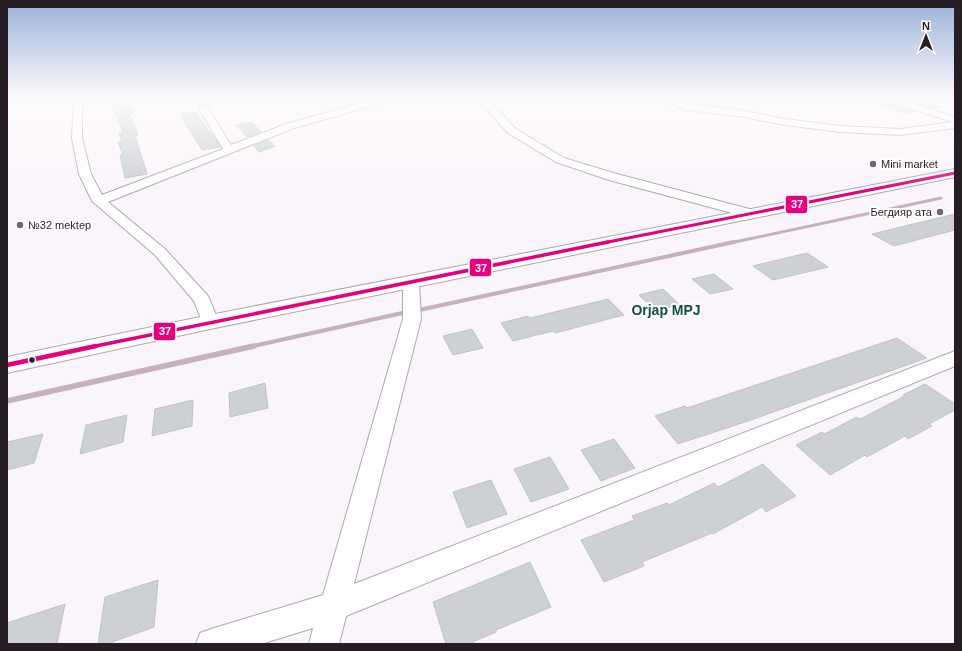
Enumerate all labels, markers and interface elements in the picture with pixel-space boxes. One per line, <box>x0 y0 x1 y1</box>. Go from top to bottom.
north arrow <box>906 16 946 56</box>
text: N <box>922 20 930 32</box>
place label: Mini market <box>881 158 938 170</box>
marker: Mini market <box>868 159 878 169</box>
line badge: 37 <box>785 195 808 214</box>
text: 37 <box>791 198 803 210</box>
place label: Бегдияр ата <box>871 206 933 218</box>
marker: Бегдияр ата <box>935 207 945 217</box>
place label: №32 mektep <box>28 219 91 231</box>
marker: №32 mektep <box>15 220 25 230</box>
line badge: 37 <box>469 258 492 277</box>
text: 37 <box>475 262 487 274</box>
district label: Orjap MPJ <box>631 302 701 318</box>
line badge: 37 <box>153 322 176 341</box>
text: 37 <box>159 325 171 337</box>
unlabelled marker <box>27 355 37 365</box>

